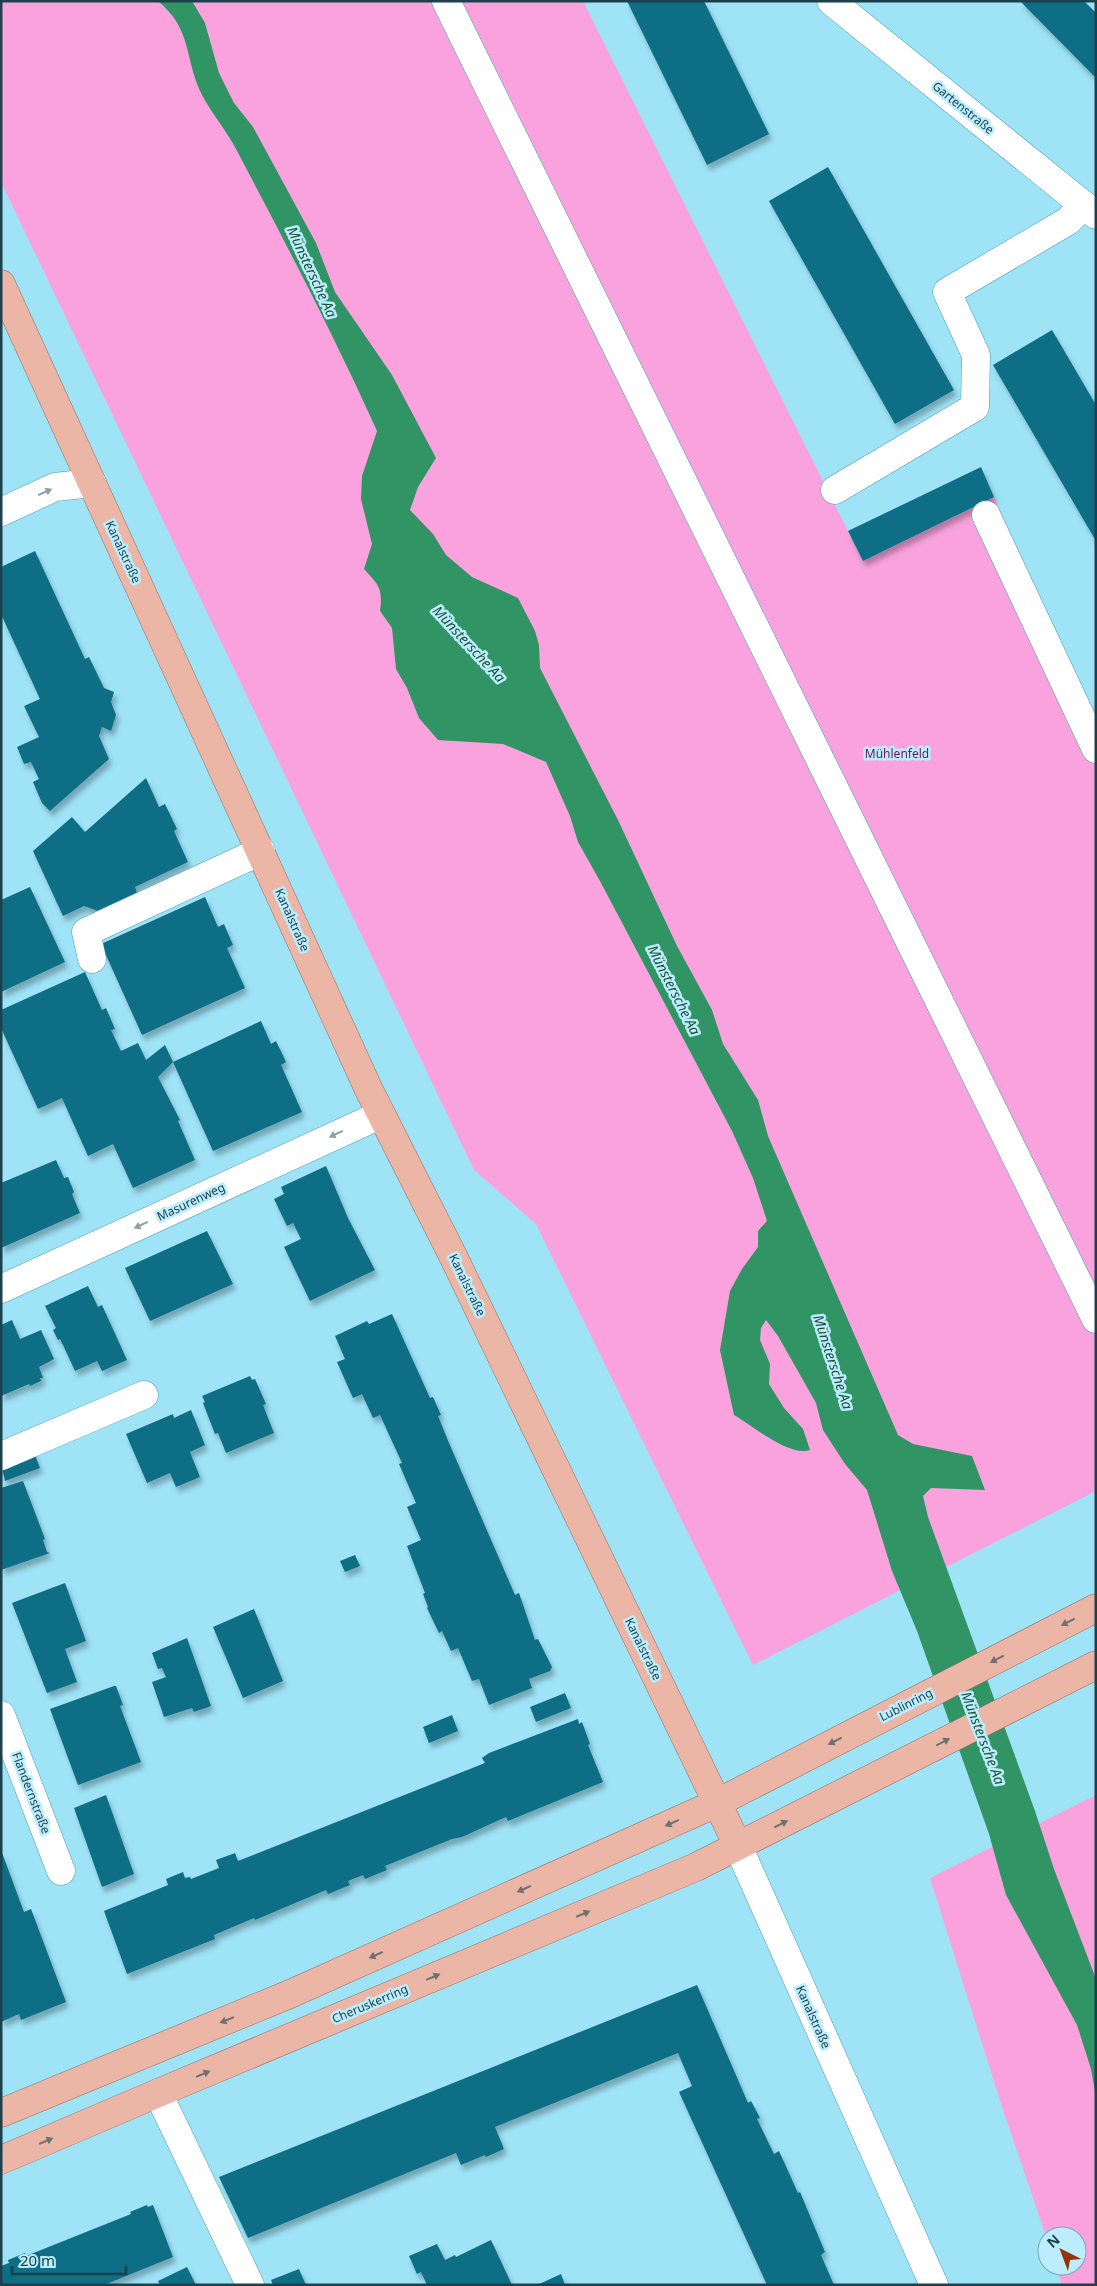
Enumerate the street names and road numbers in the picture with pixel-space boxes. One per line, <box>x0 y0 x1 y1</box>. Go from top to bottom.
street label: Gartenstraße <box>929 77 998 138</box>
street label: Kanalstraße <box>102 518 145 586</box>
street label: Kanalstraße <box>271 886 314 954</box>
street label: Masurenweg <box>154 1178 228 1225</box>
street label: Kanalstraße <box>445 1251 490 1319</box>
street label: Kanalstraße <box>621 1615 666 1683</box>
street label: Lublinring <box>876 1684 935 1725</box>
street label: Flandernstraße <box>8 1750 55 1836</box>
street label: Cheruskerring <box>329 1980 410 2027</box>
street label: Kanalstraße <box>792 1983 835 2051</box>

